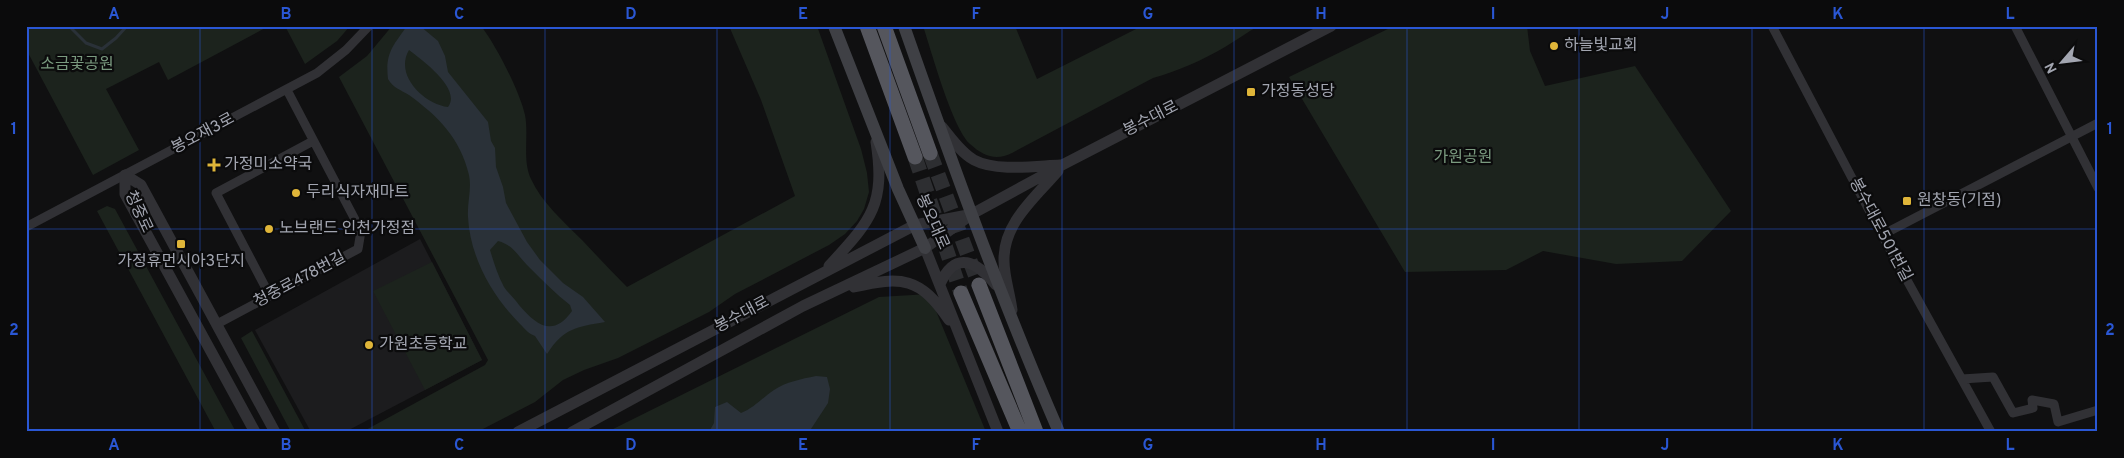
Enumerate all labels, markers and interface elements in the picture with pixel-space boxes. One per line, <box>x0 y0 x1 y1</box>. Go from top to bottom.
text: A <box>108 5 120 25</box>
text: B <box>280 5 292 25</box>
text: C <box>454 5 464 25</box>
text: D <box>625 5 637 25</box>
text: E <box>798 5 808 25</box>
text: F <box>971 5 981 25</box>
text: G <box>1143 5 1153 25</box>
text: H <box>1315 5 1327 25</box>
text: I <box>1491 5 1495 25</box>
text: J <box>1661 5 1669 25</box>
text: K <box>1832 5 1844 25</box>
text: L <box>2005 5 2015 25</box>
place label: 하늘빛교회 <box>1564 36 1638 56</box>
north arrow <box>2036 38 2086 88</box>
marker: 하늘빛교회 <box>1548 40 1560 52</box>
park label: 소금꽃공원 <box>40 55 114 75</box>
text: N <box>2042 59 2062 76</box>
place label: 가정동성당 <box>1261 82 1335 102</box>
marker: 가정동성당 <box>1245 86 1257 98</box>
street label: 봉수대로 <box>1120 97 1182 141</box>
street label: 봉오재3로 <box>168 109 238 159</box>
text: 1 <box>11 120 17 140</box>
text: 1 <box>2107 120 2113 140</box>
park label: 가원공원 <box>1434 148 1492 168</box>
place label: 가정미소약국 <box>224 155 312 175</box>
marker: 가정미소약국 <box>208 159 220 171</box>
street label: 봉수대로501번길 <box>1844 175 1916 285</box>
place label: 두리식자재마트 <box>306 183 409 203</box>
marker: 두리식자재마트 <box>290 187 302 199</box>
street label: 청중로 <box>120 188 157 236</box>
street label: 봉오대로 <box>911 191 953 253</box>
place label: 원창동(기점) <box>1917 191 2002 211</box>
marker: 원창동(기점) <box>1901 195 1913 207</box>
place label: 노브랜드 인천가정점 <box>279 219 415 239</box>
marker: 노브랜드 인천가정점 <box>263 223 275 235</box>
marker: 가정휴먼시아3단지 <box>175 238 187 250</box>
street label: 청중로478번길 <box>251 247 349 313</box>
place label: 가정휴먼시아3단지 <box>117 252 245 272</box>
street label: 봉수대로 <box>711 292 773 338</box>
text: 2 <box>9 321 19 341</box>
text: 2 <box>2105 321 2115 341</box>
place label: 가원초등학교 <box>379 335 467 355</box>
marker: 가원초등학교 <box>363 339 375 351</box>
text: A <box>108 436 120 456</box>
text: B <box>280 436 292 456</box>
text: C <box>454 436 464 456</box>
text: D <box>625 436 637 456</box>
text: E <box>798 436 808 456</box>
text: F <box>971 436 981 456</box>
text: G <box>1143 436 1153 456</box>
text: H <box>1315 436 1327 456</box>
text: I <box>1491 436 1495 456</box>
text: J <box>1661 436 1669 456</box>
text: K <box>1832 436 1844 456</box>
text: L <box>2005 436 2015 456</box>

